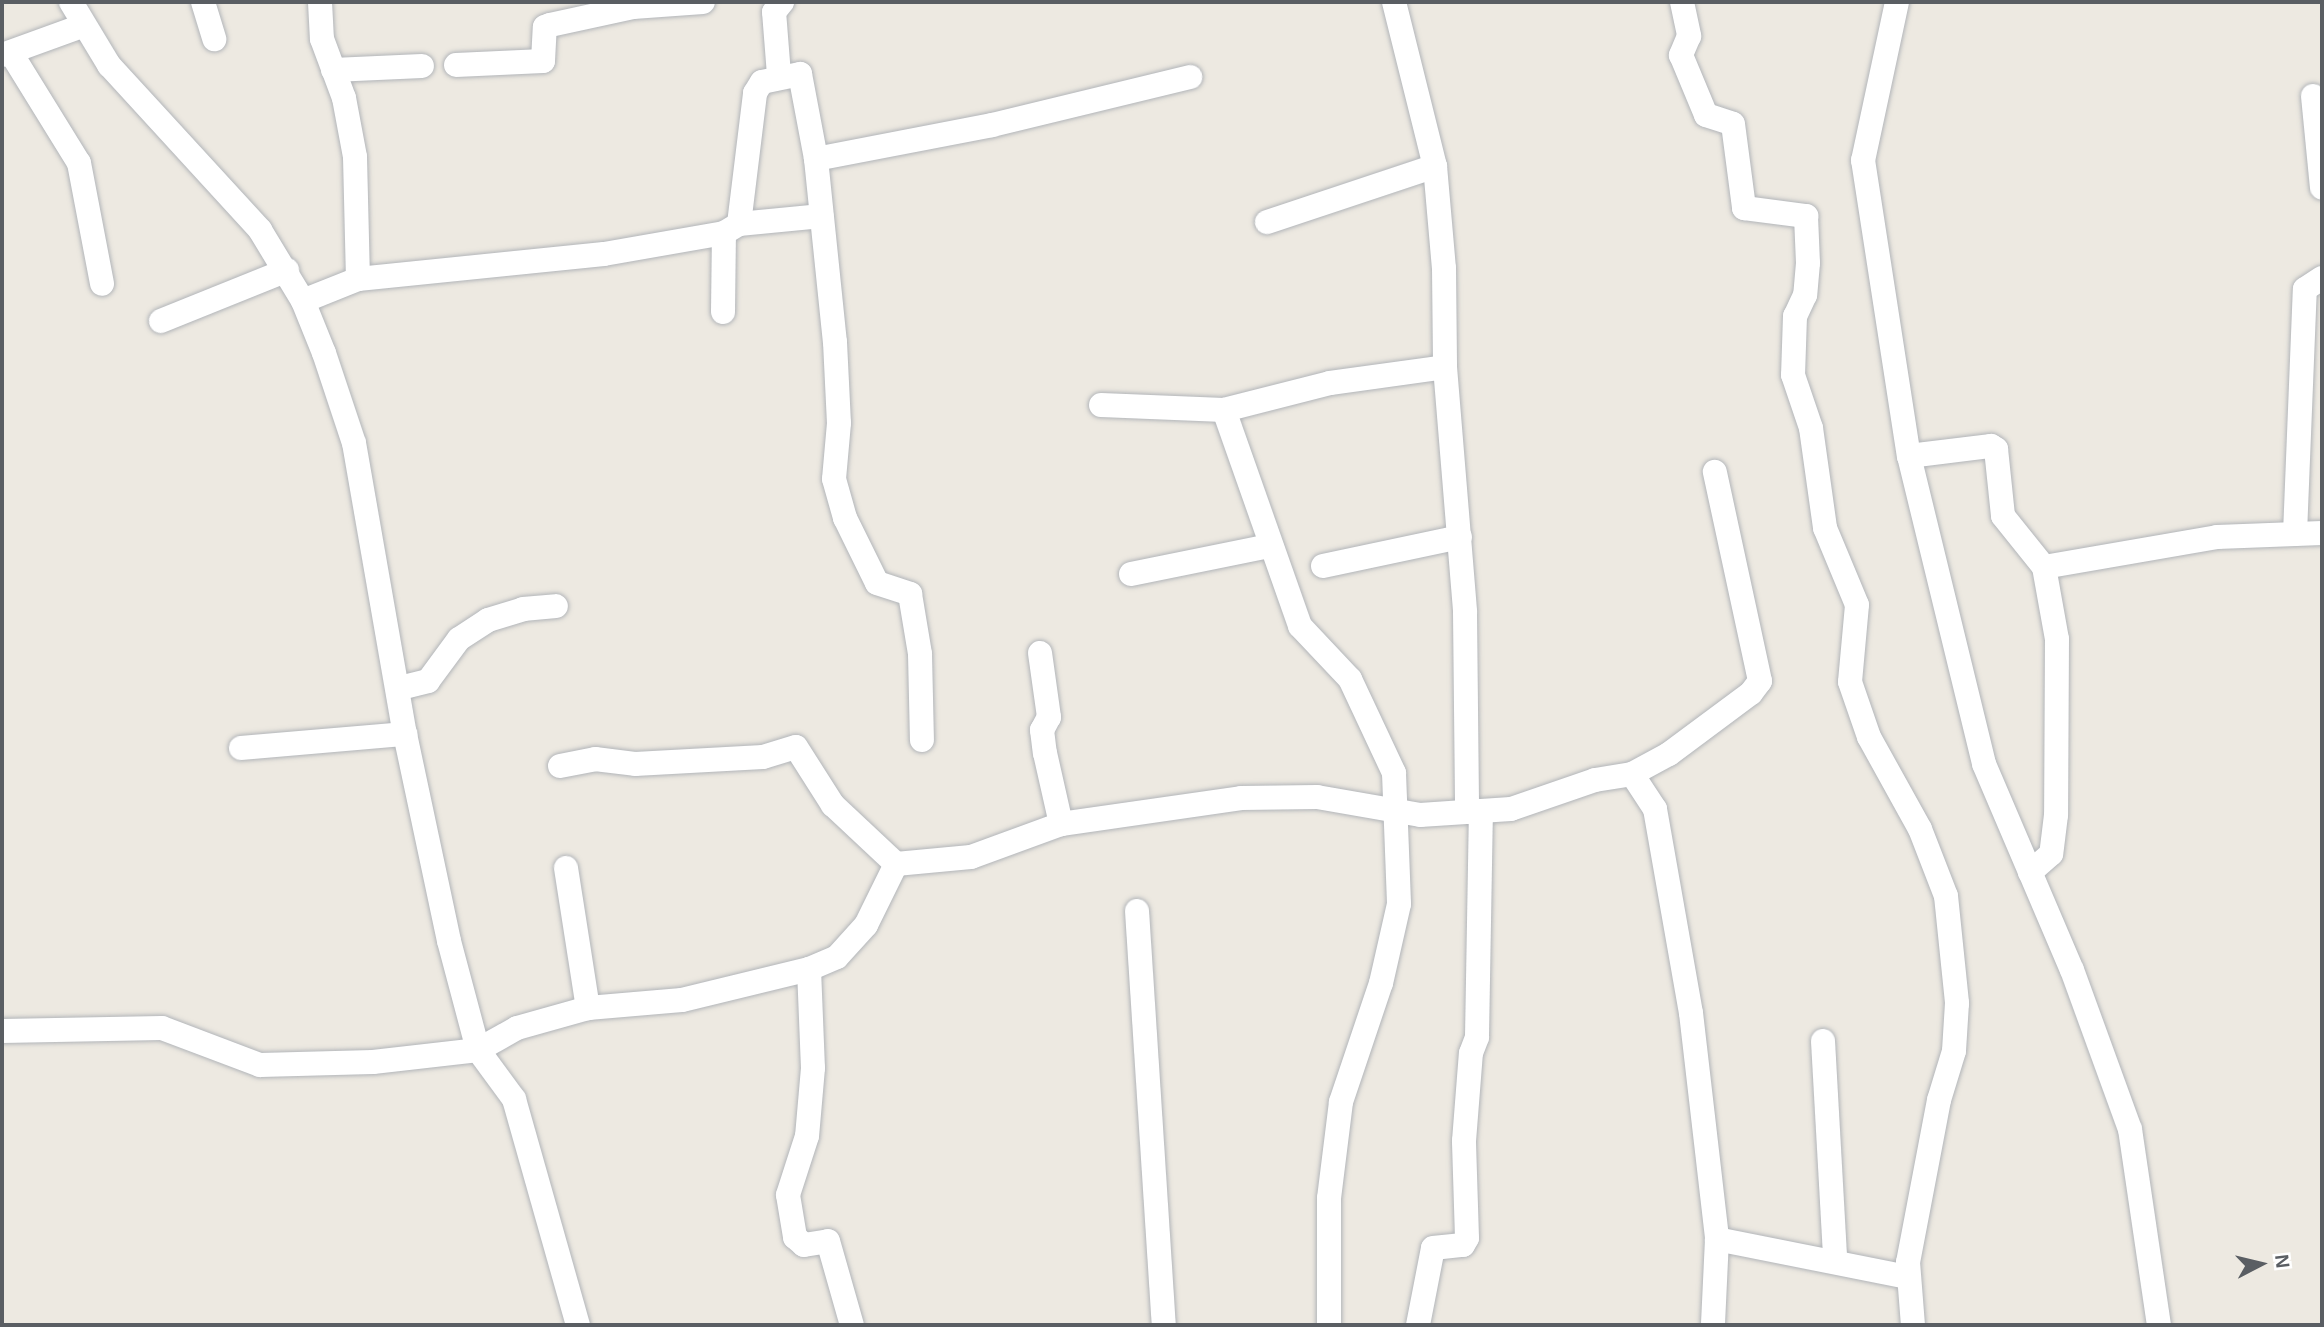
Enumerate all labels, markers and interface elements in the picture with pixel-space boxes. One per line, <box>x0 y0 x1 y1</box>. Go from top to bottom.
north arrow <box>2226 1229 2296 1299</box>
text: N <box>2271 1253 2294 1269</box>

